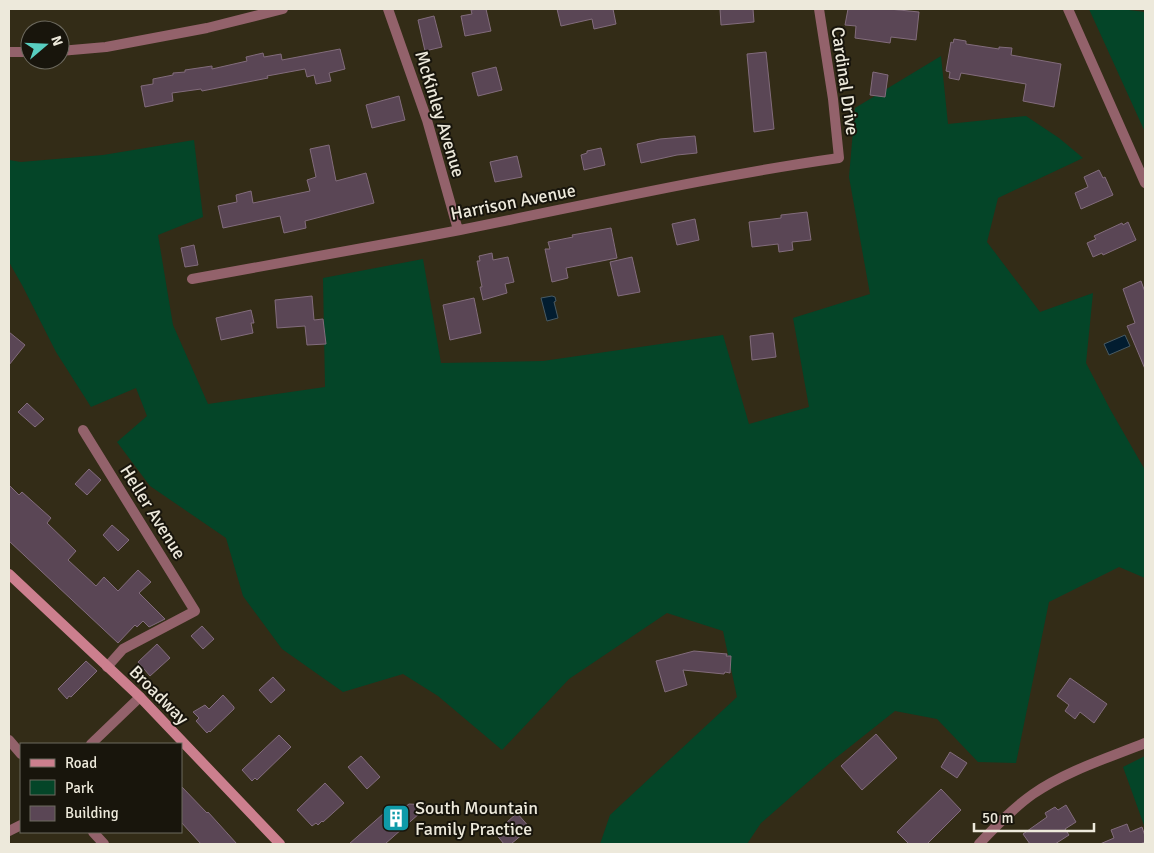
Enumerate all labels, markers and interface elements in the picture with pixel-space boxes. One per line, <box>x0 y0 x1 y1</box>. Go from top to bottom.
north arrow <box>20 20 70 70</box>
street label: Cardinal Drive <box>827 25 863 137</box>
text: N <box>47 34 66 48</box>
street label: McKinley Avenue <box>410 48 470 180</box>
street label: Harrison Avenue <box>449 179 577 225</box>
street label: Heller Avenue <box>115 461 191 563</box>
street label: Broadway <box>125 661 194 730</box>
legend <box>20 743 182 833</box>
text: Road <box>65 754 97 772</box>
text: Park <box>65 779 94 797</box>
place label: South Mountain Family Practice <box>415 797 538 840</box>
scale bar <box>974 800 1094 832</box>
building icon: South Mountain Family Practice <box>381 803 411 833</box>
text: Building <box>65 804 119 822</box>
text: 50 m <box>982 809 1013 827</box>

